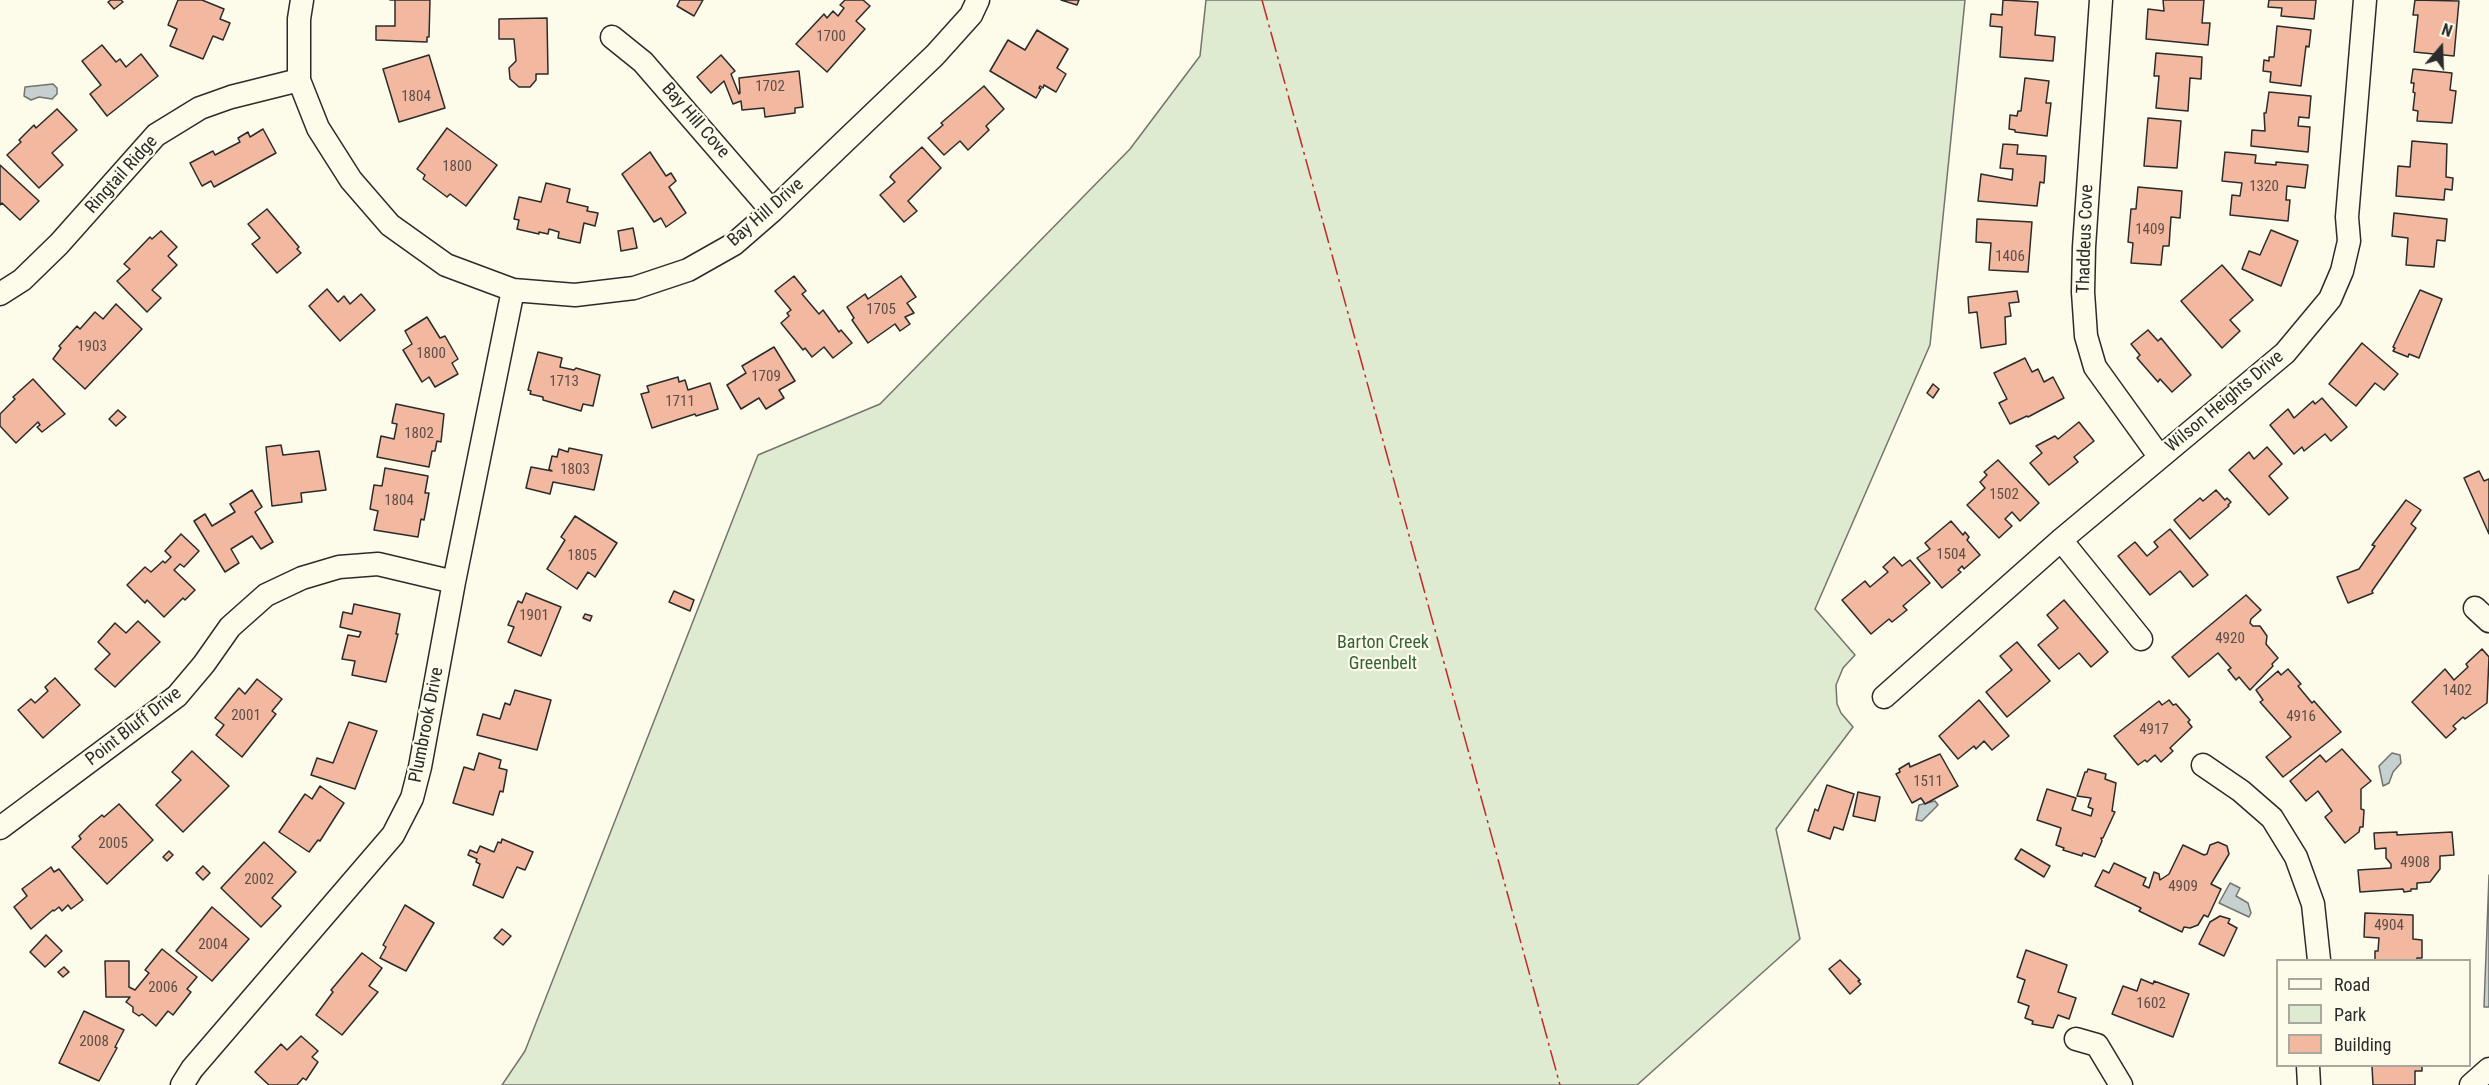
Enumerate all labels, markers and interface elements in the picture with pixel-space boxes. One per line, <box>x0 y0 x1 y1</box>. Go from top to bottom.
north arrow <box>2411 18 2471 78</box>
text: N <box>2439 20 2455 41</box>
house number: 1700 <box>816 28 846 46</box>
house number: 1702 <box>755 78 785 96</box>
street label: Bay Hill Cove <box>656 79 734 163</box>
house number: 1804 <box>401 88 431 106</box>
street label: Ringtail Ridge <box>81 132 163 218</box>
house number: 1800 <box>442 158 472 176</box>
street label: Bay Hill Drive <box>724 174 808 252</box>
house number: 1320 <box>2249 178 2279 196</box>
street label: Thaddeus Cove <box>2073 184 2099 294</box>
house number: 1409 <box>2135 221 2165 239</box>
house number: 1406 <box>1995 248 2025 266</box>
house number: 1705 <box>866 301 896 319</box>
house number: 1903 <box>77 338 107 356</box>
house number: 1800 <box>416 345 446 363</box>
street label: Wilson Heights Drive <box>2162 346 2288 458</box>
house number: 1709 <box>751 368 781 386</box>
house number: 1713 <box>549 373 579 391</box>
house number: 1711 <box>665 393 695 411</box>
house number: 1802 <box>404 425 434 443</box>
house number: 1803 <box>560 461 590 479</box>
house number: 1502 <box>1989 486 2019 504</box>
house number: 1804 <box>384 492 414 510</box>
house number: 1504 <box>1936 546 1966 564</box>
house number: 1805 <box>567 547 597 565</box>
house number: 1901 <box>519 607 549 625</box>
house number: 4920 <box>2215 630 2245 648</box>
park label: Barton Creek Greenbelt <box>1337 632 1429 674</box>
street label: Plumbrook Drive <box>405 666 449 784</box>
house number: 1402 <box>2442 682 2472 700</box>
street label: Point Bluff Drive <box>82 683 186 771</box>
house number: 2001 <box>231 707 261 725</box>
house number: 4916 <box>2286 708 2316 726</box>
house number: 4917 <box>2139 721 2169 739</box>
house number: 1511 <box>1913 773 1943 791</box>
house number: 2005 <box>98 835 128 853</box>
house number: 4908 <box>2400 854 2430 872</box>
house number: 2002 <box>244 871 274 889</box>
house number: 4909 <box>2168 878 2198 896</box>
house number: 4904 <box>2374 917 2404 935</box>
house number: 2004 <box>198 936 228 954</box>
legend <box>2276 959 2471 1067</box>
text: Road <box>2334 974 2370 995</box>
house number: 2006 <box>148 979 178 997</box>
house number: 1602 <box>2136 995 2166 1013</box>
text: Park <box>2334 1004 2366 1025</box>
house number: 2008 <box>79 1033 109 1051</box>
text: Building <box>2334 1034 2391 1055</box>

